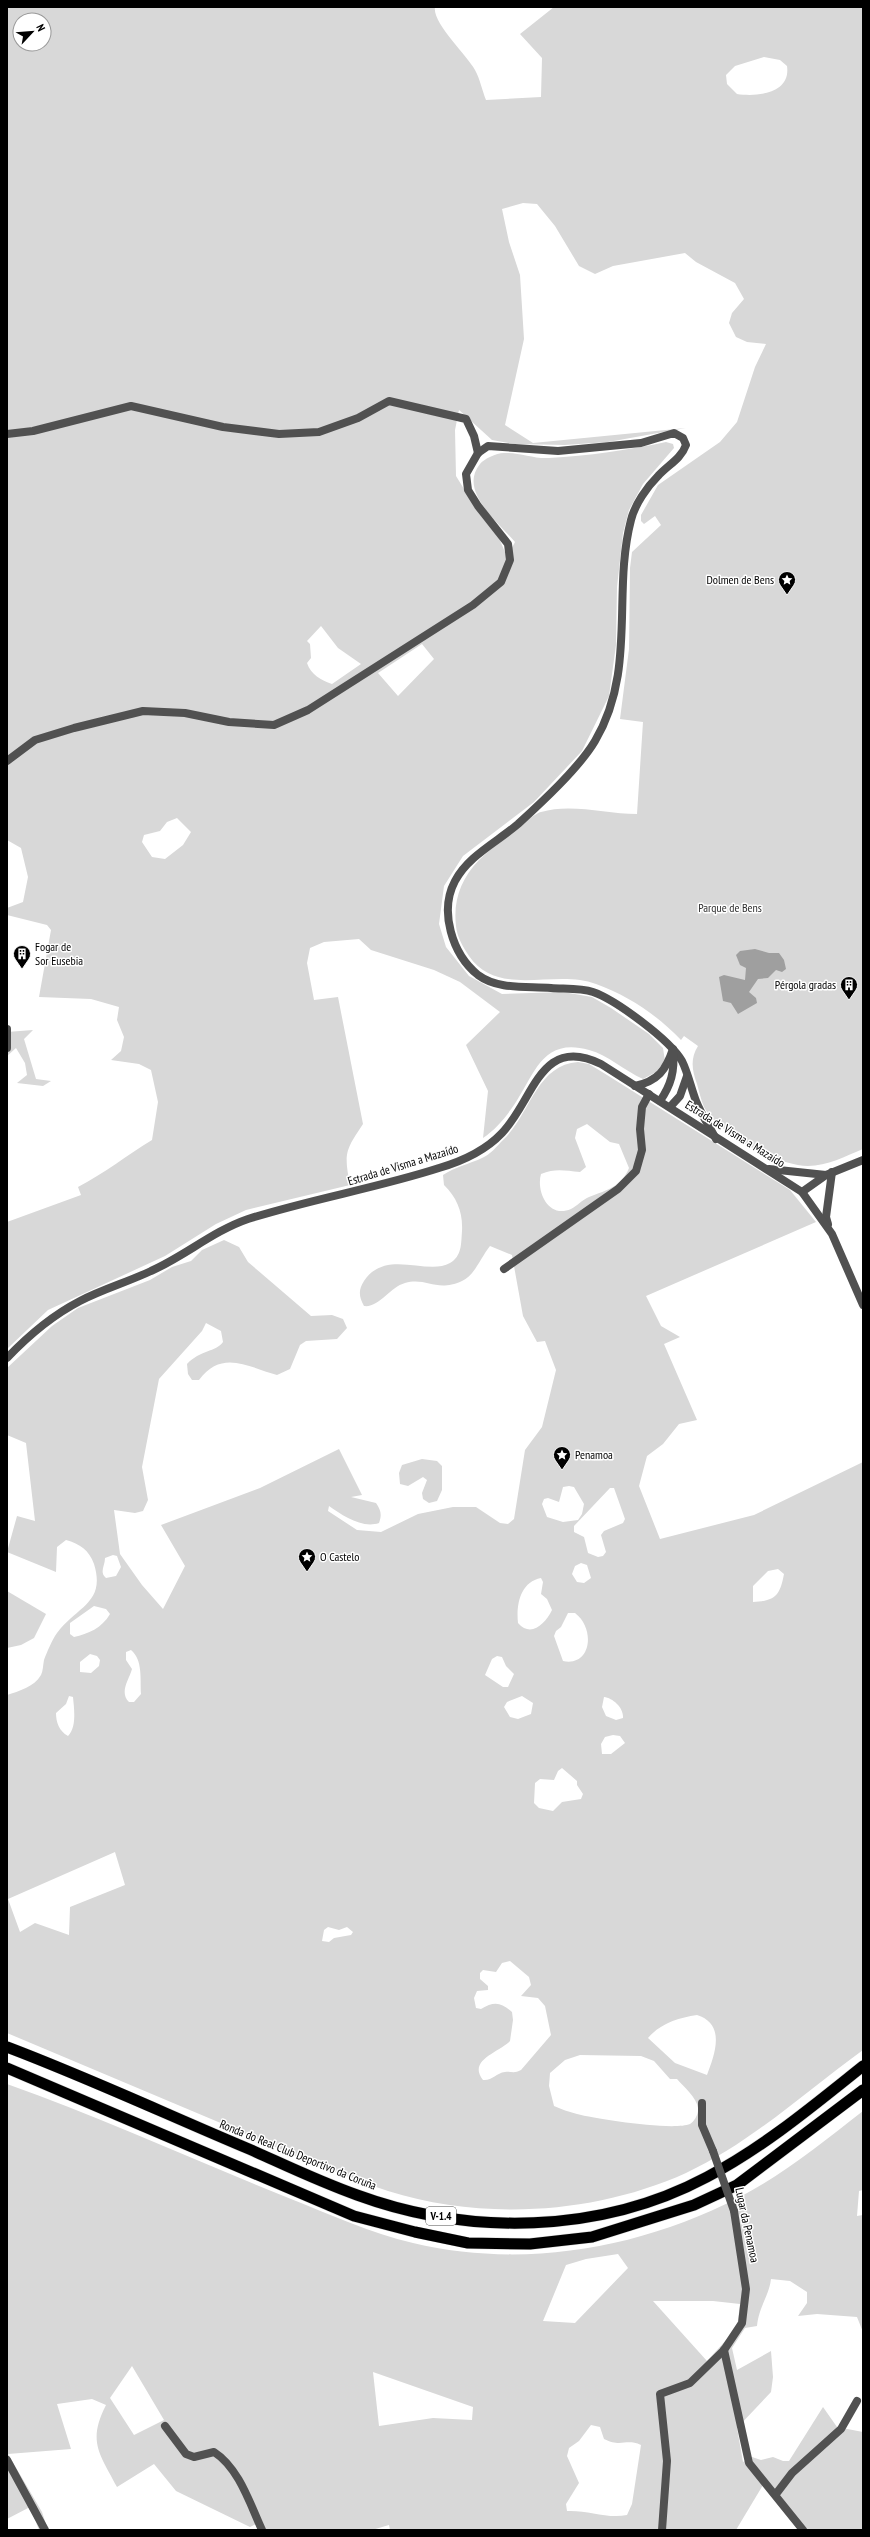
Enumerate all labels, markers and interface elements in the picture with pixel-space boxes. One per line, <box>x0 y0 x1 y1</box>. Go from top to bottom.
north arrow <box>12 12 52 52</box>
text: N <box>33 22 49 33</box>
place icon: Dolmen de Bens <box>777 570 797 595</box>
place label: Dolmen de Bens <box>707 572 774 587</box>
park label: Parque de Bens <box>698 900 762 915</box>
place label: Fogar de Sor Eusebia <box>35 939 83 968</box>
building icon: Fogar de Sor Eusebia <box>12 944 32 969</box>
building icon: Pérgola gradas <box>839 975 859 1000</box>
place label: Pérgola gradas <box>775 977 836 992</box>
street label: Estrada de Visma a Mazaído <box>683 1097 788 1170</box>
street label: Estrada de Visma a Mazaído <box>346 1141 460 1188</box>
place icon: Penamoa <box>552 1445 572 1470</box>
place label: Penamoa <box>575 1447 613 1462</box>
place icon: O Castelo <box>297 1547 317 1572</box>
place label: O Castelo <box>320 1549 359 1564</box>
street label: Ronda do Real Club Deportivo da Coruña <box>218 2116 379 2193</box>
street label: Lugar da Penamoa <box>732 2186 763 2264</box>
road number: V-1.4 <box>426 2207 456 2225</box>

